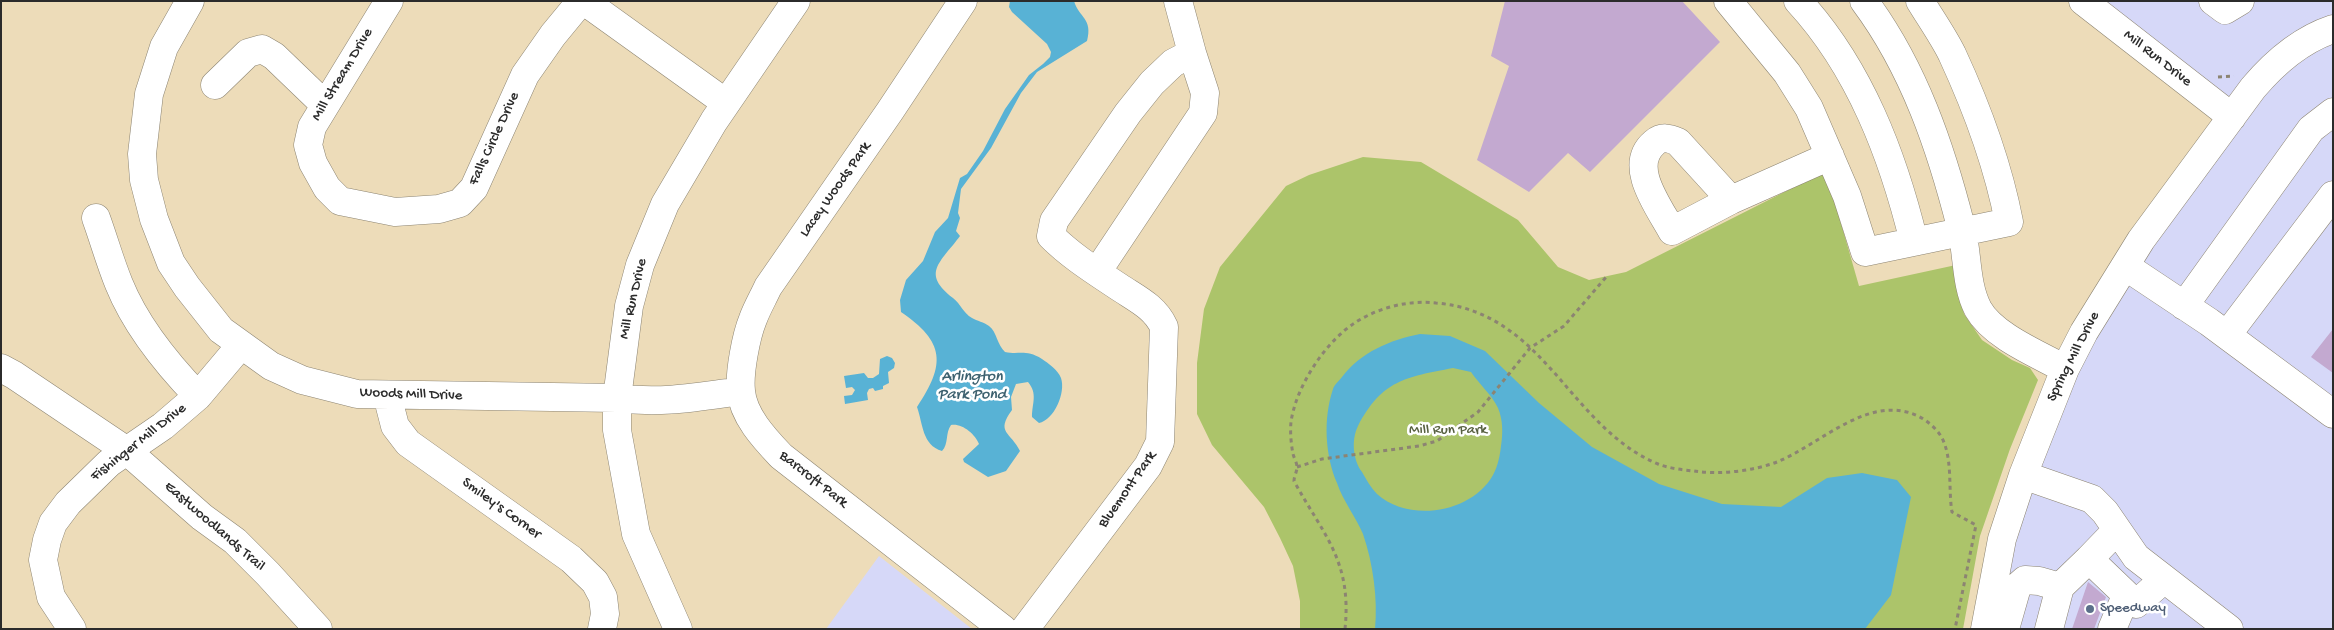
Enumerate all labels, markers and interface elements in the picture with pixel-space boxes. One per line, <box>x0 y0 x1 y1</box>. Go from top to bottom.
street label: Mill Stream Drive <box>308 25 378 125</box>
street label: Mill Run Drive <box>2119 27 2195 91</box>
street label: Falls Circle Drive <box>466 90 524 188</box>
street label: Lacey Woods Park <box>796 139 876 241</box>
street label: Mill Run Drive <box>616 257 652 341</box>
street label: Spring Mill Drive <box>2044 309 2104 405</box>
water label: Arlington Park Pond <box>938 368 1006 406</box>
street label: Woods Mill Drive <box>359 384 463 406</box>
street label: Fishinger Mill Drive <box>88 400 190 486</box>
park label: Mill Run Park <box>1409 422 1487 440</box>
street label: Barcroft Park <box>775 448 851 512</box>
street label: Bluemont Park <box>1095 448 1161 532</box>
street label: Smiley's Corner <box>458 474 544 544</box>
street label: Eastwoodlands Trail <box>160 478 268 576</box>
place label: Speedway <box>2100 600 2166 618</box>
marker: Speedway <box>2084 603 2096 615</box>

